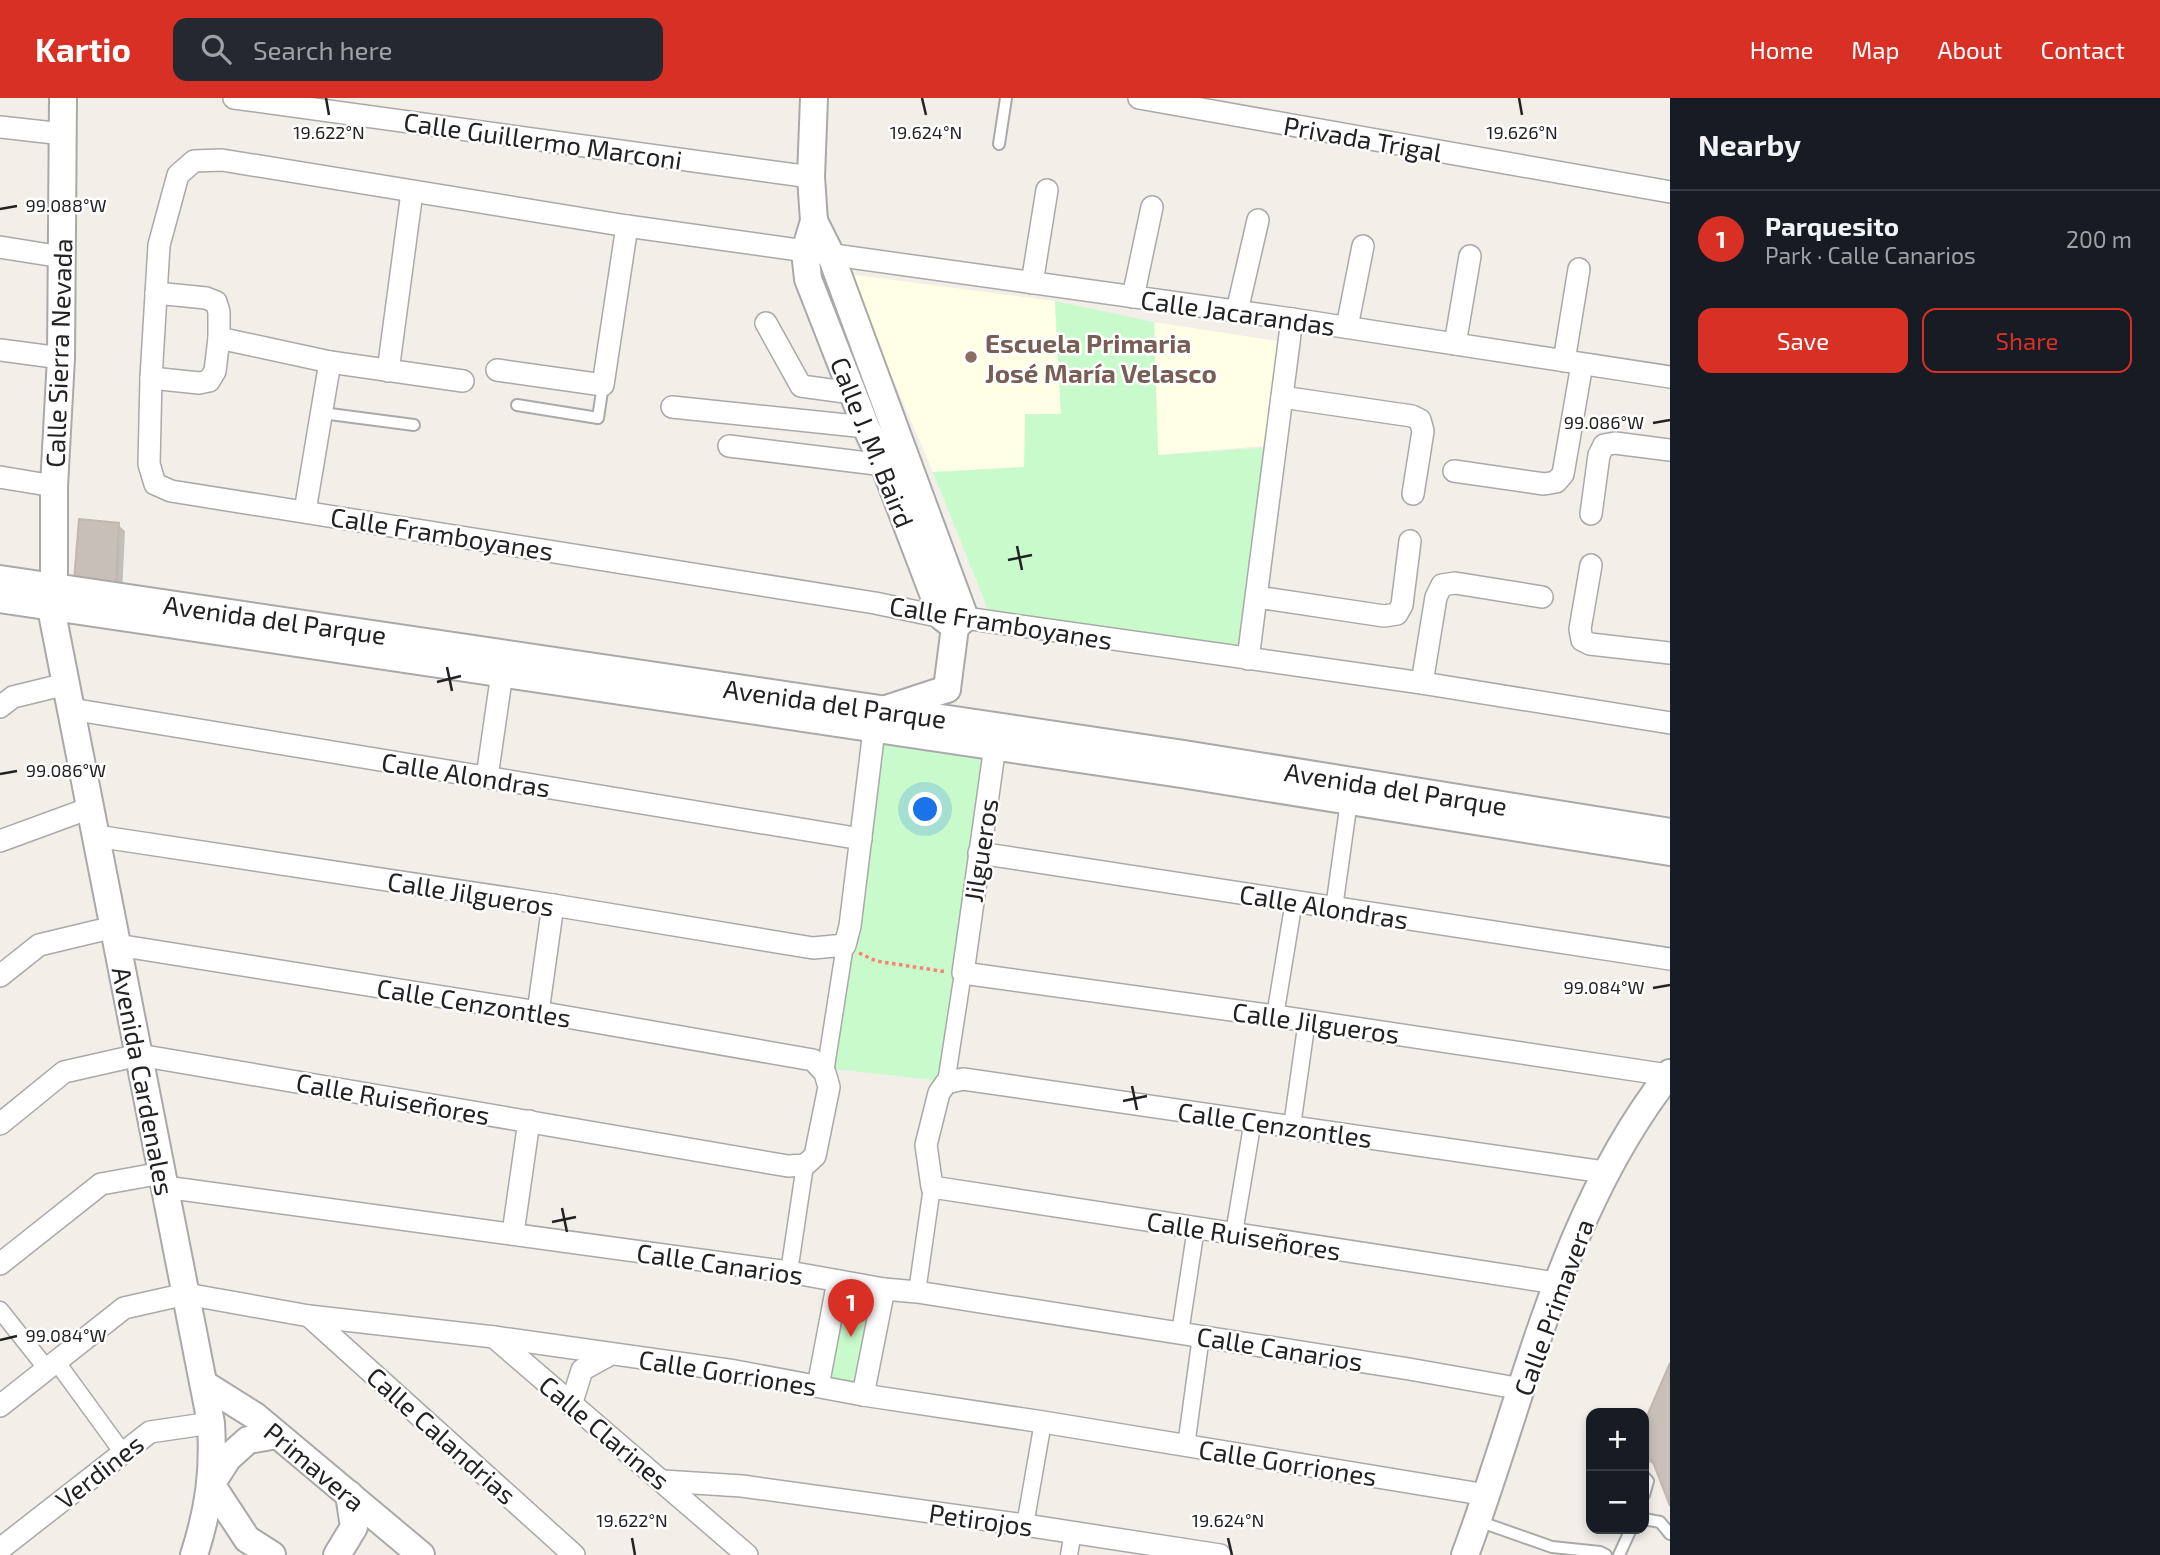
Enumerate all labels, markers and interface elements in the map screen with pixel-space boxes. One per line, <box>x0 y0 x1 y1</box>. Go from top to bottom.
search box <box>173 18 663 81</box>
text: Kartio <box>35 29 131 69</box>
icon: search <box>197 30 235 68</box>
text: Search here <box>253 34 393 65</box>
text: Home <box>1750 35 1813 64</box>
text: Map <box>1851 35 1899 64</box>
text: About <box>1937 35 2003 64</box>
text: Contact <box>2041 35 2125 64</box>
street label: Calle Guillermo Marconi <box>402 105 684 175</box>
street label: Privada Trigal <box>1281 109 1445 167</box>
text: 19.622°N <box>293 121 365 143</box>
text: 19.624°N <box>890 121 962 143</box>
text: 19.626°N <box>1486 121 1558 143</box>
text: Nearby <box>1698 126 1801 162</box>
text: 99.088°W <box>25 194 107 216</box>
text: Parquesito <box>1765 210 1899 241</box>
text: 1 <box>1716 225 1726 253</box>
text: 200 m <box>2066 225 2132 253</box>
street label: Calle Sierra Nevada <box>39 238 77 468</box>
text: Park · Calle Canarios <box>1765 241 1976 269</box>
street label: Calle Jacarandas <box>1139 283 1337 341</box>
button: Save <box>1698 308 1908 373</box>
button: Share <box>1922 308 2132 373</box>
place label: Escuela Primaria José María Velasco <box>985 327 1217 388</box>
marker: Escuela Primaria José María Velasco <box>963 349 979 365</box>
street label: Calle J. M. Baird <box>825 352 921 532</box>
text: 99.086°W <box>1564 411 1644 433</box>
street label: Calle Framboyanes <box>328 500 556 566</box>
street label: Avenida del Parque <box>162 588 388 650</box>
street label: Calle Framboyanes <box>887 589 1115 655</box>
street label: Avenida del Parque <box>722 672 948 734</box>
street label: Calle Alondras <box>379 745 553 803</box>
street label: Avenida del Parque <box>1283 755 1509 821</box>
text: 99.086°W <box>26 759 106 781</box>
your location <box>908 792 942 826</box>
street label: Jilgueros <box>957 796 1003 904</box>
street label: Calle Jilgueros <box>386 865 556 921</box>
street label: Calle Alondras <box>1237 877 1411 935</box>
street label: Avenida Cardenales <box>107 964 181 1198</box>
street label: Calle Cenzontles <box>375 971 573 1033</box>
text: 99.084°W <box>1563 976 1645 998</box>
street label: Calle Jilgueros <box>1231 995 1401 1049</box>
street label: Calle Ruiseñores <box>294 1066 492 1130</box>
street label: Calle Cenzontles <box>1176 1095 1374 1153</box>
street label: Calle Ruiseñores <box>1145 1204 1343 1266</box>
street label: Calle Primavera <box>1507 1214 1599 1400</box>
street label: Calle Canarios <box>635 1236 805 1290</box>
pin: 1 <box>828 1279 874 1337</box>
street label: Calle Canarios <box>1195 1320 1365 1376</box>
text: 99.084°W <box>25 1324 107 1346</box>
street label: Calle Gorriones <box>637 1343 819 1401</box>
street label: Calle Calandrias <box>361 1360 523 1510</box>
street label: Calle Clarines <box>534 1369 676 1495</box>
map controls <box>1586 1408 1649 1534</box>
button: + <box>1586 1408 1649 1471</box>
street label: Primavera <box>258 1415 372 1517</box>
street label: Verdines <box>49 1427 149 1515</box>
street label: Calle Gorriones <box>1197 1433 1379 1491</box>
button: − <box>1586 1471 1649 1534</box>
street label: Petirojos <box>927 1496 1035 1542</box>
text: 19.622°N <box>596 1509 668 1531</box>
text: 19.624°N <box>1192 1509 1264 1531</box>

